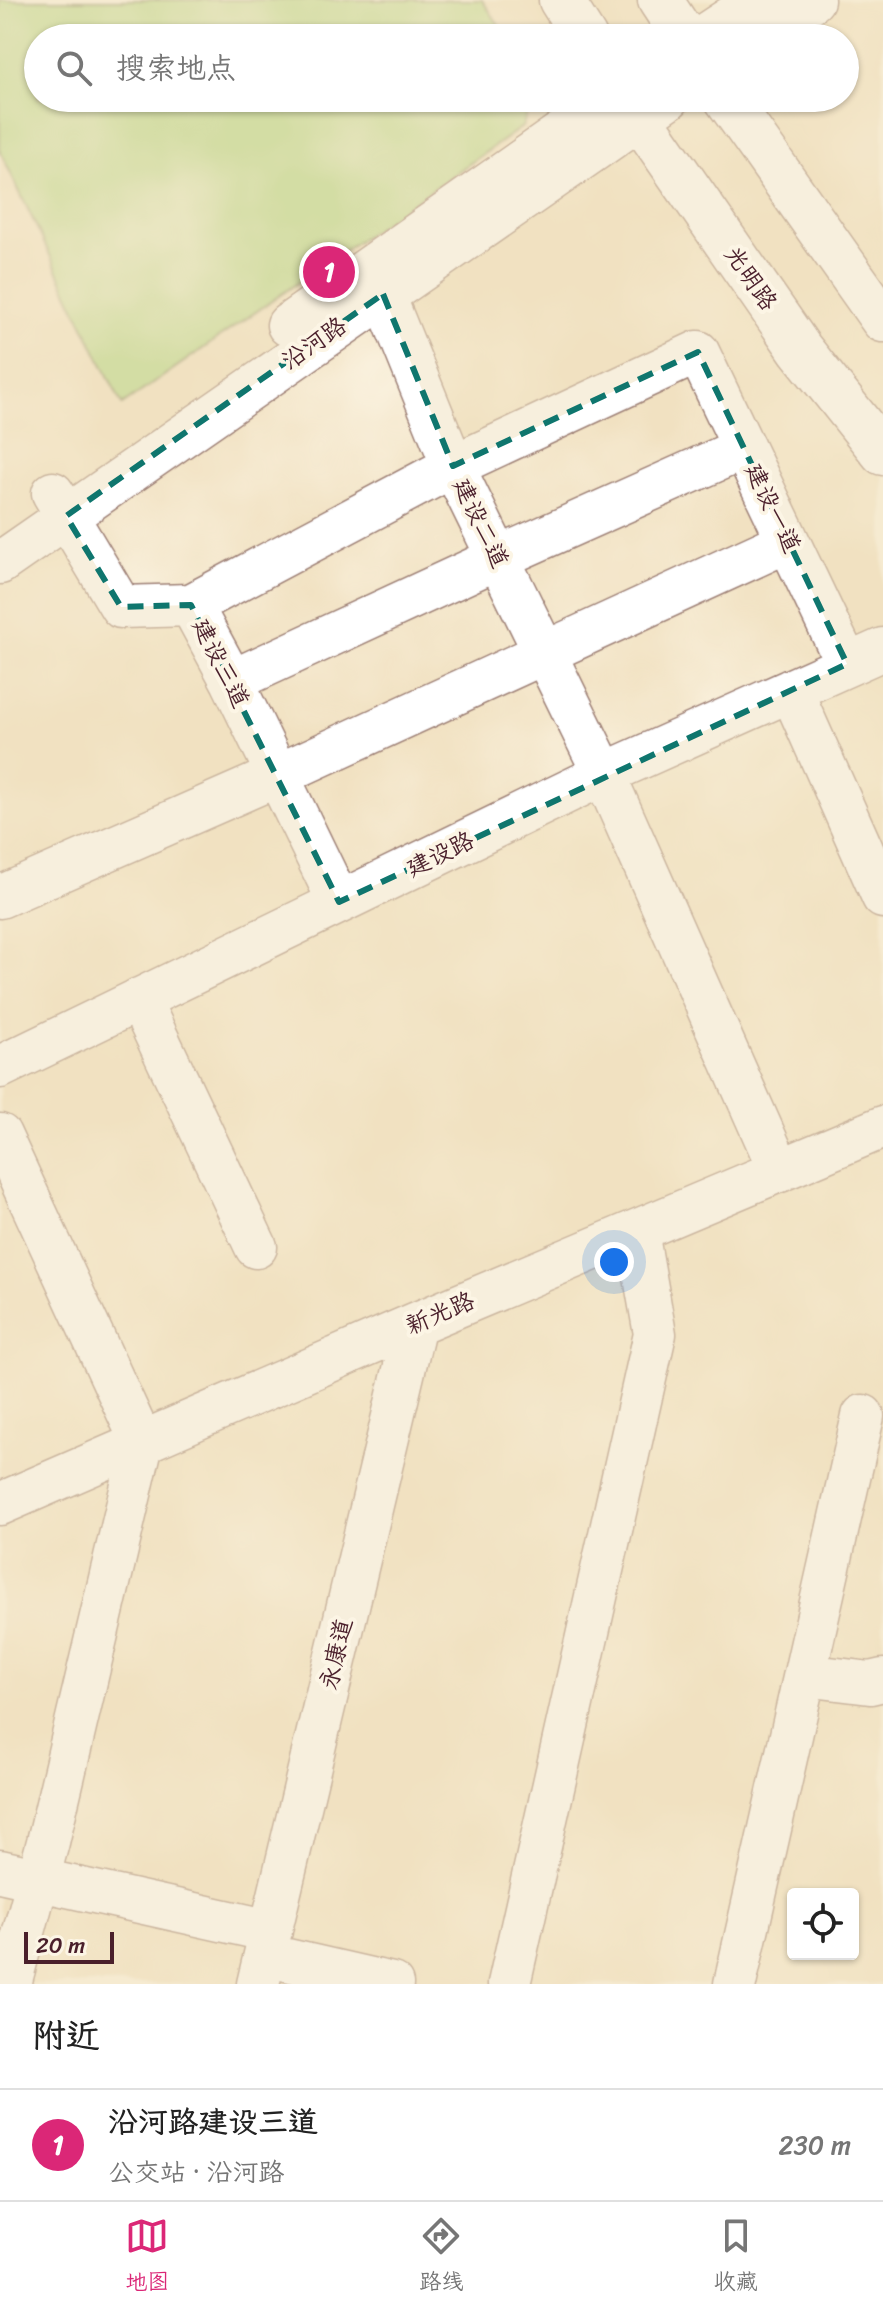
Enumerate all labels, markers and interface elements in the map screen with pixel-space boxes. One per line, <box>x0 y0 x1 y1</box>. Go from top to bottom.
search box <box>24 24 859 112</box>
text: 搜索地点 <box>116 41 236 95</box>
icon: search <box>52 46 96 90</box>
street label: 光明路 <box>713 236 789 320</box>
pin: 1 <box>303 242 355 302</box>
street label: 沿河路 <box>272 305 356 381</box>
street label: 建设一道 <box>733 456 813 560</box>
street label: 建设二道 <box>441 471 521 575</box>
street label: 建设三道 <box>180 611 262 715</box>
street label: 建设路 <box>398 819 482 889</box>
your location <box>594 1242 634 1282</box>
street label: 新光路 <box>399 1280 481 1346</box>
street label: 永康道 <box>307 1614 365 1694</box>
map controls <box>787 1888 859 1960</box>
button: locate <box>787 1888 859 1960</box>
text: 20 m <box>36 1926 85 1965</box>
scale bar <box>24 1928 114 1964</box>
text: 附近 <box>32 2006 100 2066</box>
text: 沿河路建设三道 <box>108 2095 318 2149</box>
text: 1 <box>52 2122 64 2168</box>
text: 230 m <box>779 2122 851 2168</box>
text: 公交站 · 沿河路 <box>108 2149 285 2195</box>
tab: 地图 <box>125 2214 169 2301</box>
tab: 路线 <box>419 2214 464 2301</box>
tab: 收藏 <box>714 2214 758 2301</box>

